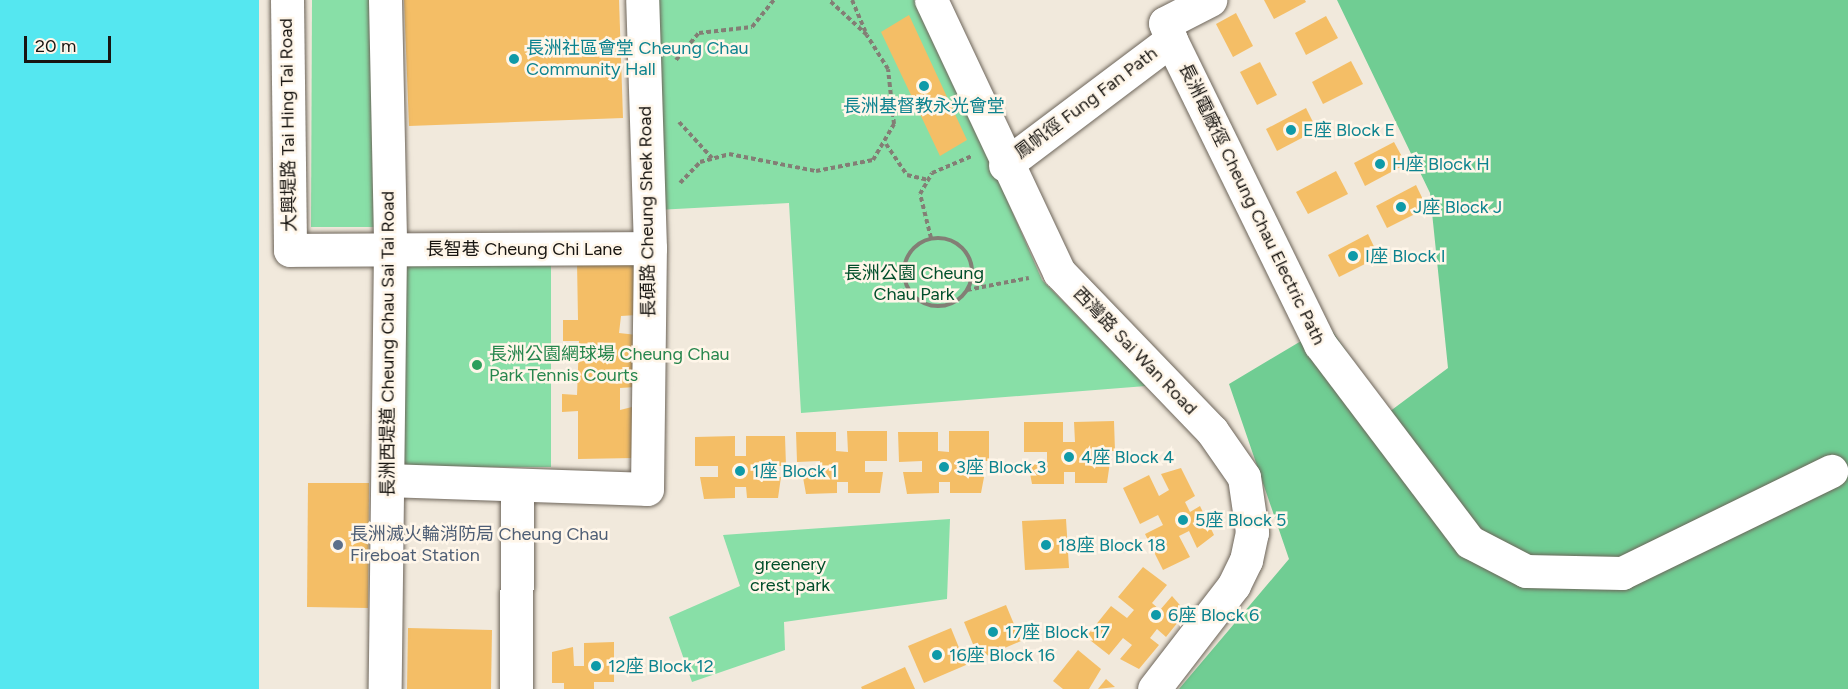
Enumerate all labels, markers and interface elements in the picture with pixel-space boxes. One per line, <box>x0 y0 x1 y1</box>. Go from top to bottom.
street label: 大興堤路 Tai Hing Tai Road <box>275 18 301 232</box>
scale bar <box>27 24 114 62</box>
text: 20 m <box>35 35 76 57</box>
place label: 長洲社區會堂 Cheung Chau Community Hall <box>526 38 749 80</box>
street label: 鳳帆徑 Fung Fan Path <box>1011 42 1161 164</box>
marker: 長洲社區會堂 Cheung Chau Community Hall <box>507 52 521 66</box>
street label: 長洲電廠徑 Cheung Chau Electric Path <box>1174 60 1330 348</box>
marker: 長洲基督教永光會堂 <box>917 79 931 93</box>
place label: 長洲基督教永光會堂 <box>843 95 1005 117</box>
street label: 長碩路 Cheung Shek Road <box>634 106 660 318</box>
place label: E座 Block E <box>1303 119 1395 141</box>
marker: E座 Block E <box>1284 123 1298 137</box>
place label: H座 Block H <box>1392 153 1490 175</box>
marker: H座 Block H <box>1373 157 1387 171</box>
street label: 長洲西堤道 Cheung Chau Sai Tai Road <box>377 191 399 497</box>
place label: J座 Block J <box>1413 196 1502 218</box>
marker: J座 Block J <box>1394 200 1408 214</box>
street label: 長智巷 Cheung Chi Lane <box>426 238 622 260</box>
place label: I座 Block I <box>1365 245 1446 267</box>
marker: I座 Block I <box>1346 249 1360 263</box>
park label: 長洲公園 Cheung Chau Park <box>844 263 984 306</box>
street label: 西灣路 Sai Wan Road <box>1069 283 1201 419</box>
place label: 長洲公園網球場 Cheung Chau Park Tennis Courts <box>489 344 730 386</box>
marker: 長洲公園網球場 Cheung Chau Park Tennis Courts <box>470 358 484 372</box>
place label: 4座 Block 4 <box>1081 446 1174 468</box>
marker: 4座 Block 4 <box>1062 450 1076 464</box>
place label: 3座 Block 3 <box>956 456 1046 478</box>
place label: 1座 Block 1 <box>752 460 838 482</box>
marker: 3座 Block 3 <box>937 460 951 474</box>
marker: 1座 Block 1 <box>733 464 747 478</box>
place label: 5座 Block 5 <box>1195 509 1286 531</box>
marker: 5座 Block 5 <box>1176 513 1190 527</box>
place label: 長洲滅火輪消防局 Cheung Chau Fireboat Station <box>350 524 609 566</box>
place label: 18座 Block 18 <box>1058 534 1166 556</box>
marker: 長洲滅火輪消防局 Cheung Chau Fireboat Station <box>331 538 345 552</box>
marker: 18座 Block 18 <box>1039 538 1053 552</box>
park label: greenery crest park <box>750 554 830 596</box>
place label: 6座 Block 6 <box>1168 604 1259 626</box>
marker: 6座 Block 6 <box>1149 608 1163 622</box>
place label: 17座 Block 17 <box>1005 621 1110 643</box>
marker: 17座 Block 17 <box>986 625 1000 639</box>
place label: 16座 Block 16 <box>949 644 1055 666</box>
marker: 16座 Block 16 <box>930 648 944 662</box>
place label: 12座 Block 12 <box>608 655 714 677</box>
marker: 12座 Block 12 <box>589 659 603 673</box>

